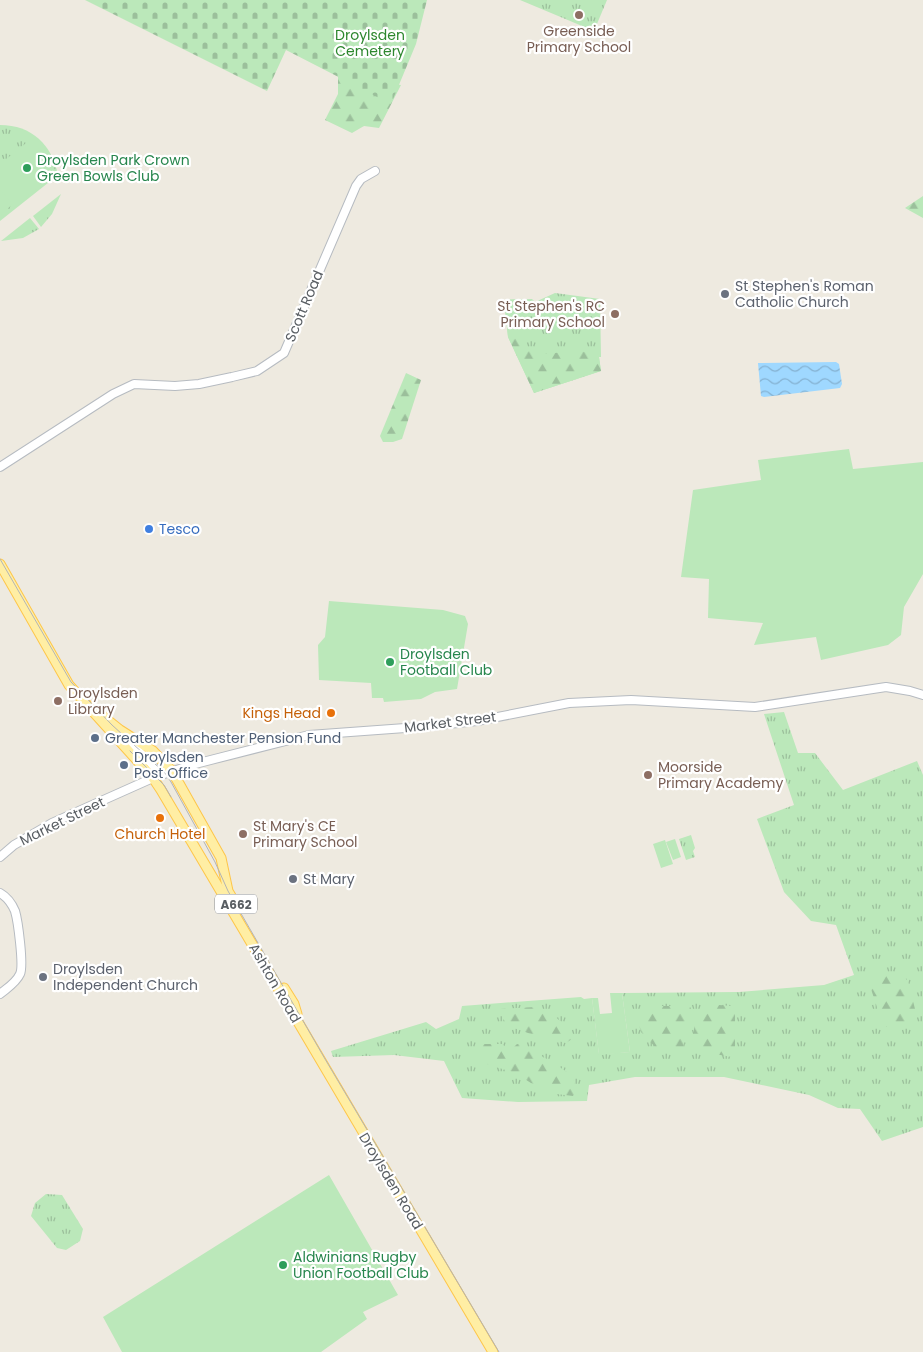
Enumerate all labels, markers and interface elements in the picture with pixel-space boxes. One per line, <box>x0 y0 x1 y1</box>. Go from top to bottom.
marker: Greenside Primary School <box>573 9 585 21</box>
place label: Greenside Primary School <box>527 21 631 57</box>
park label: Droylsden Cemetery <box>335 25 405 61</box>
place label: Droylsden Park Crown Green Bowls Club <box>37 150 190 186</box>
marker: Droylsden Park Crown Green Bowls Club <box>21 162 33 174</box>
street label: Scott Road <box>280 267 328 345</box>
place label: St Stephen's Roman Catholic Church <box>735 276 874 312</box>
marker: St Stephen's Roman Catholic Church <box>719 288 731 300</box>
place label: St Stephen's RC Primary School <box>497 296 605 332</box>
marker: St Stephen's RC Primary School <box>609 308 621 320</box>
place label: Tesco <box>159 519 200 539</box>
marker: Tesco <box>143 523 155 535</box>
place label: Droylsden Football Club <box>400 644 492 680</box>
marker: Droylsden Football Club <box>384 656 396 668</box>
place label: Droylsden Library <box>68 683 138 719</box>
marker: Droylsden Library <box>52 695 64 707</box>
place label: Kings Head <box>242 703 321 723</box>
street label: Market Street <box>403 706 497 738</box>
marker: Kings Head <box>325 707 337 719</box>
place label: Greater Manchester Pension Fund <box>105 728 341 748</box>
marker: Greater Manchester Pension Fund <box>89 732 101 744</box>
place label: Droylsden Post Office <box>134 747 208 783</box>
place label: Moorside Primary Academy <box>658 757 783 793</box>
marker: Droylsden Post Office <box>118 759 130 771</box>
marker: Moorside Primary Academy <box>642 769 654 781</box>
street label: Market Street <box>16 792 108 850</box>
marker: Church Hotel <box>154 812 166 824</box>
place label: St Mary's CE Primary School <box>253 816 358 852</box>
place label: Church Hotel <box>114 824 206 844</box>
marker: St Mary's CE Primary School <box>237 828 249 840</box>
place label: St Mary <box>303 869 355 889</box>
marker: St Mary <box>287 873 299 885</box>
road number: A662 <box>215 894 257 914</box>
street label: Ashton Road <box>244 940 306 1026</box>
place label: Droylsden Independent Church <box>53 959 198 995</box>
marker: Droylsden Independent Church <box>37 971 49 983</box>
street label: Droylsden Road <box>354 1129 428 1233</box>
place label: Aldwinians Rugby Union Football Club <box>293 1247 429 1283</box>
marker: Aldwinians Rugby Union Football Club <box>277 1259 289 1271</box>

